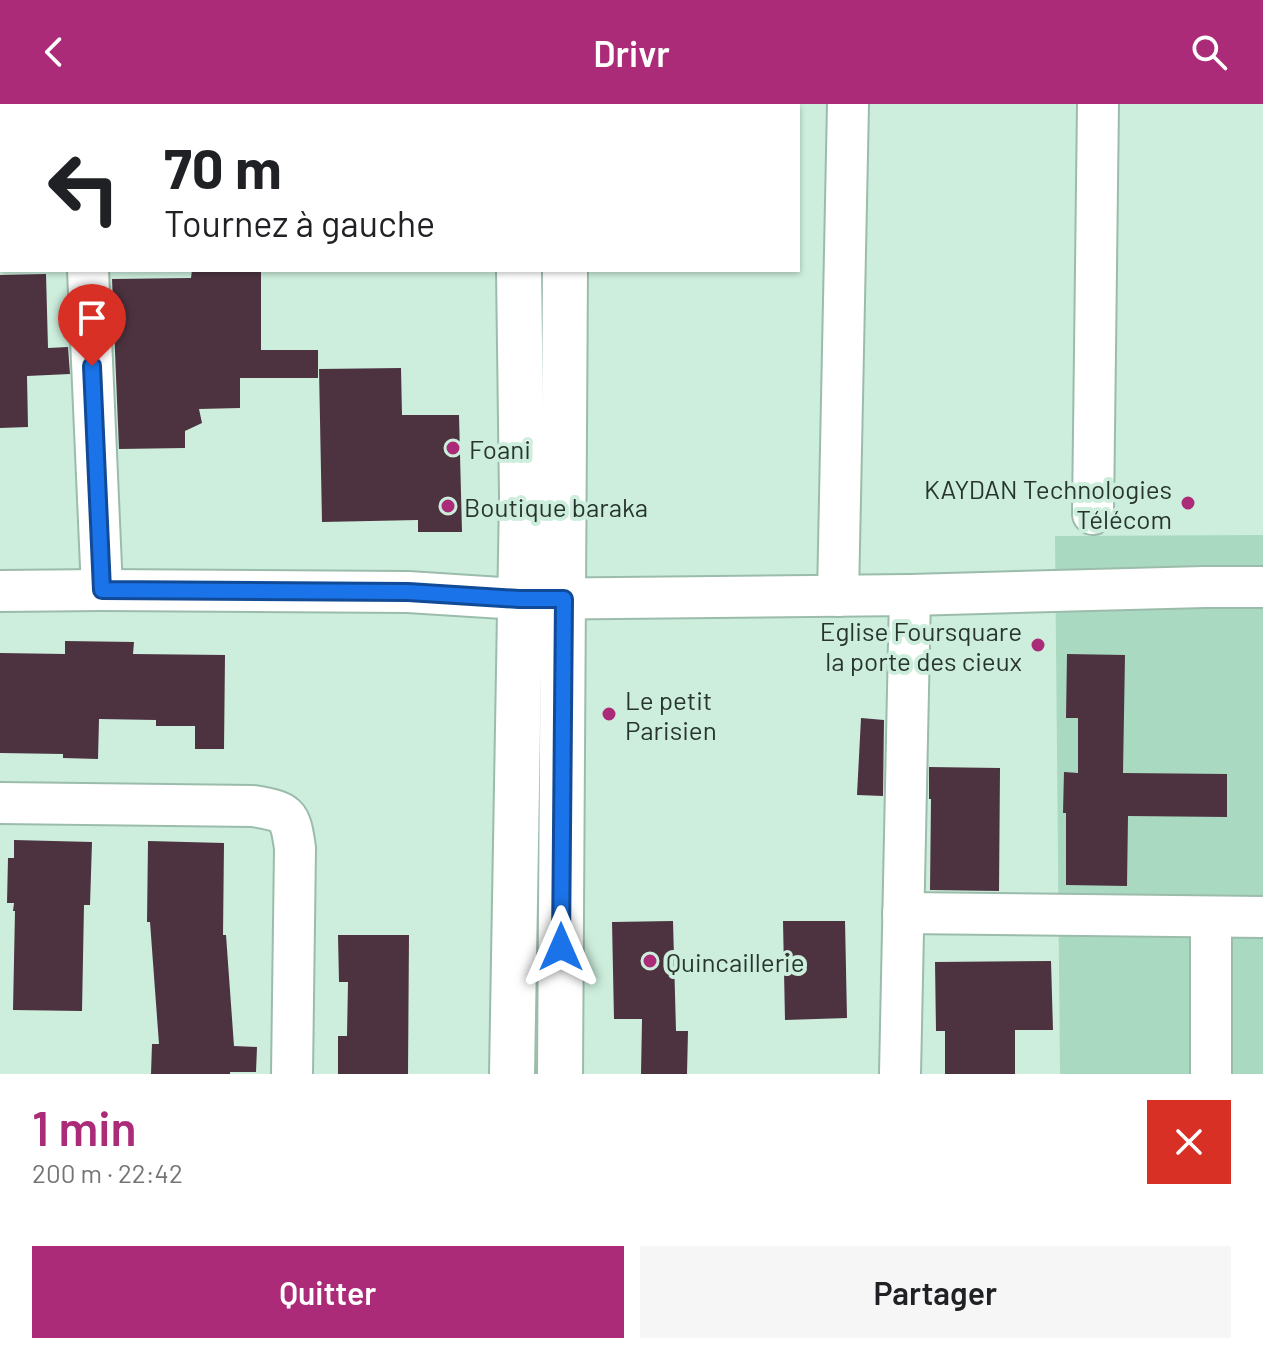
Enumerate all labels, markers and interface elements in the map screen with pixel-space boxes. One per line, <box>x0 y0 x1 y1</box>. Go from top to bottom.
icon: back <box>32 30 76 74</box>
icon: search <box>1187 30 1231 74</box>
text: Drivr <box>593 31 670 74</box>
text: 70 m <box>164 133 282 200</box>
icon: left <box>32 136 136 240</box>
text: Tournez à gauche <box>164 201 435 244</box>
pin <box>58 284 126 366</box>
icon: arrive <box>70 296 114 340</box>
place label: Foani <box>469 433 531 464</box>
marker: Foani <box>444 439 462 457</box>
place label: KAYDAN Technologies Télécom <box>924 473 1172 534</box>
place label: Boutique baraka <box>464 491 648 522</box>
marker: KAYDAN Technologies Télécom <box>1179 494 1197 512</box>
marker: Boutique baraka <box>439 497 457 515</box>
place label: Eglise Foursquare la porte des cieux <box>820 615 1022 676</box>
marker: Eglise Foursquare la porte des cieux <box>1029 636 1047 654</box>
place label: Le petit Parisien <box>625 684 717 745</box>
marker: Le petit Parisien <box>600 705 618 723</box>
position arrow <box>519 905 603 989</box>
place label: Quincaillerie <box>666 946 805 977</box>
marker: Quincaillerie <box>641 952 659 970</box>
text: 1 min <box>32 1098 137 1156</box>
button: close <box>1147 1100 1231 1184</box>
text: 200 m · 22:42 <box>32 1157 183 1188</box>
button: Quitter <box>32 1246 624 1338</box>
button: Partager <box>640 1246 1231 1338</box>

